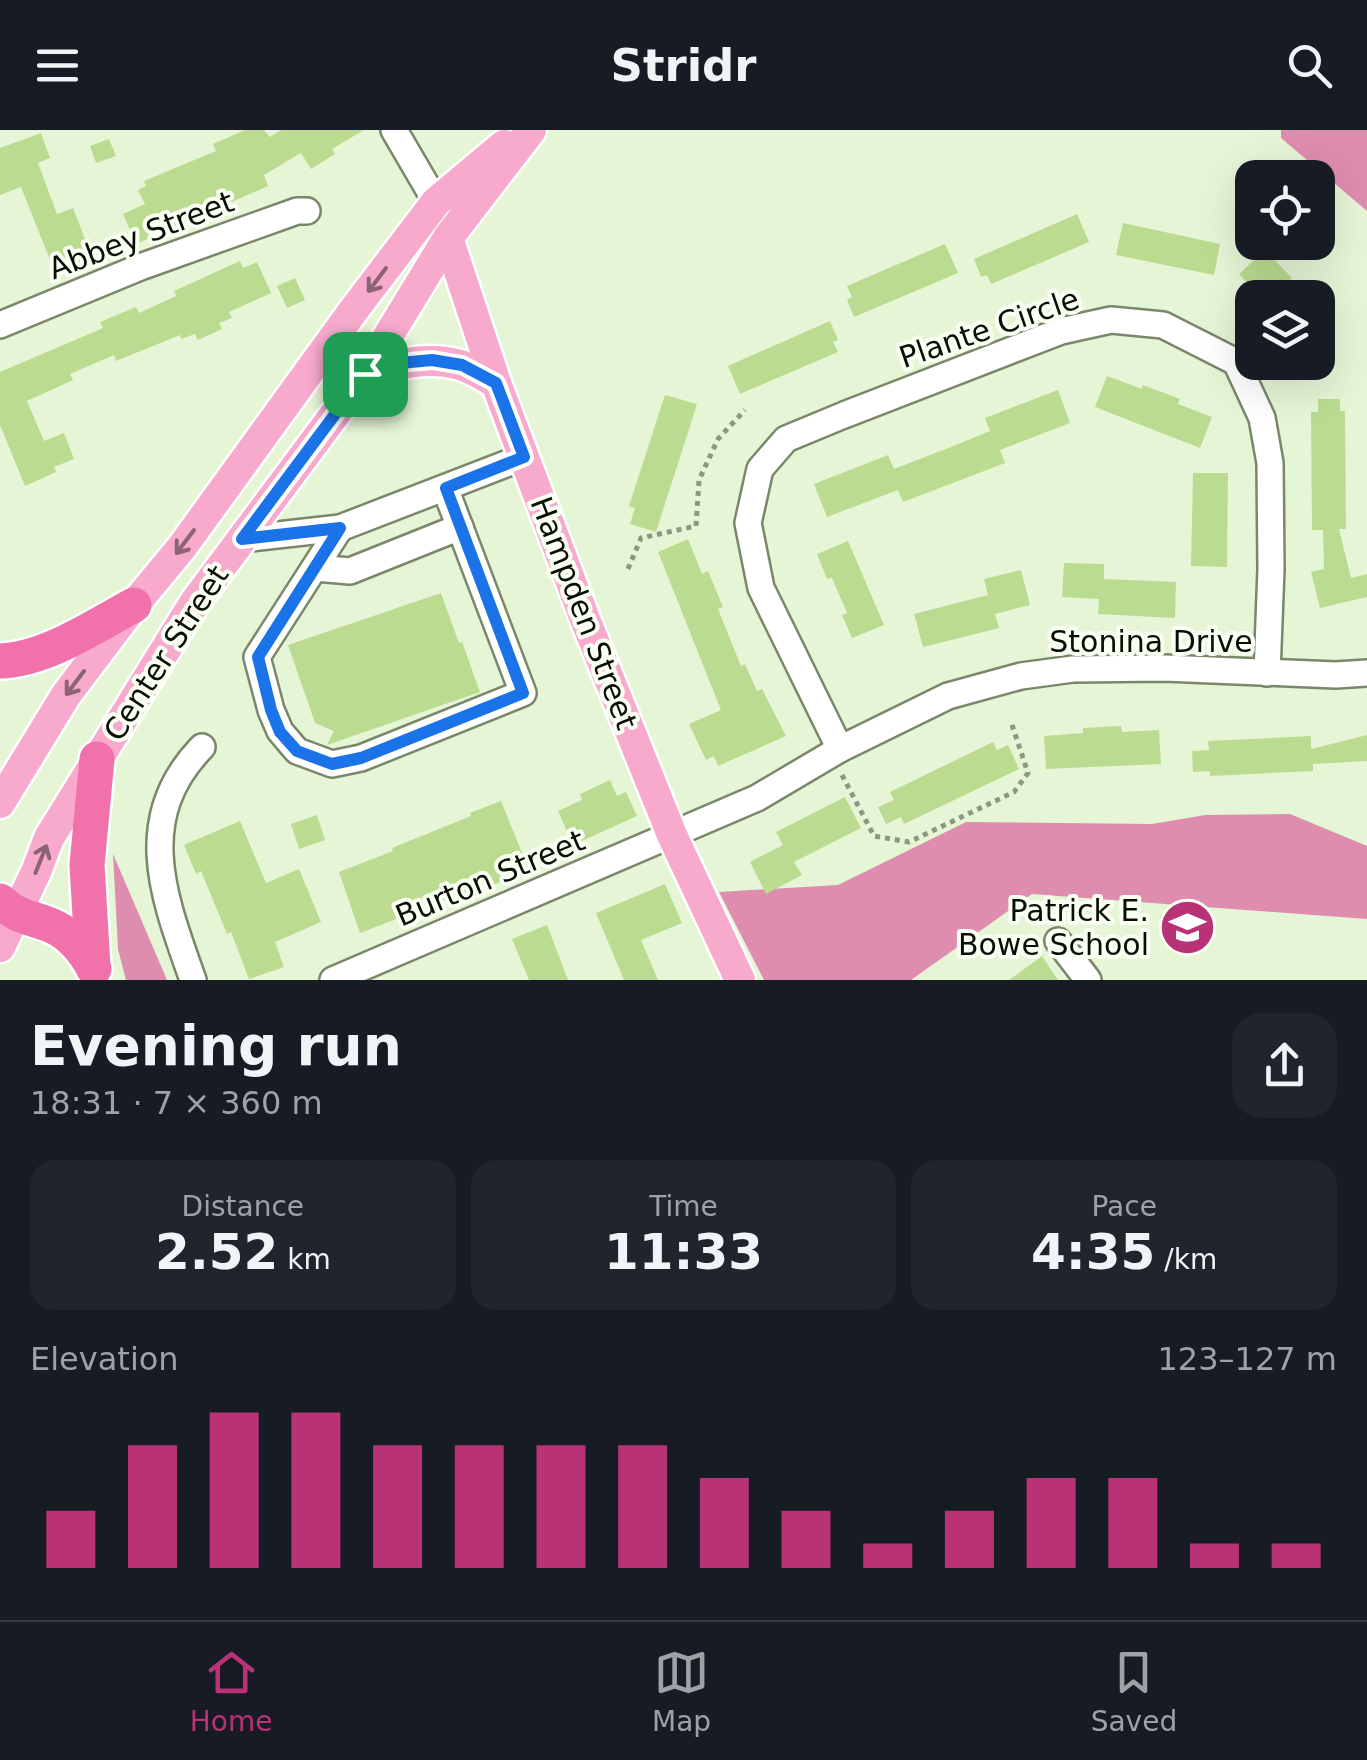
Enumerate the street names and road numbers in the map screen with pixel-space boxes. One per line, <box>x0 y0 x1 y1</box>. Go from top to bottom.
street label: Abbey Street <box>43 184 239 286</box>
street label: Plante Circle <box>895 281 1083 375</box>
street label: Hampden Street <box>524 492 645 735</box>
street label: Center Street <box>96 559 236 747</box>
street label: Stonina Drive <box>1049 624 1253 659</box>
street label: Burton Street <box>390 822 590 934</box>

